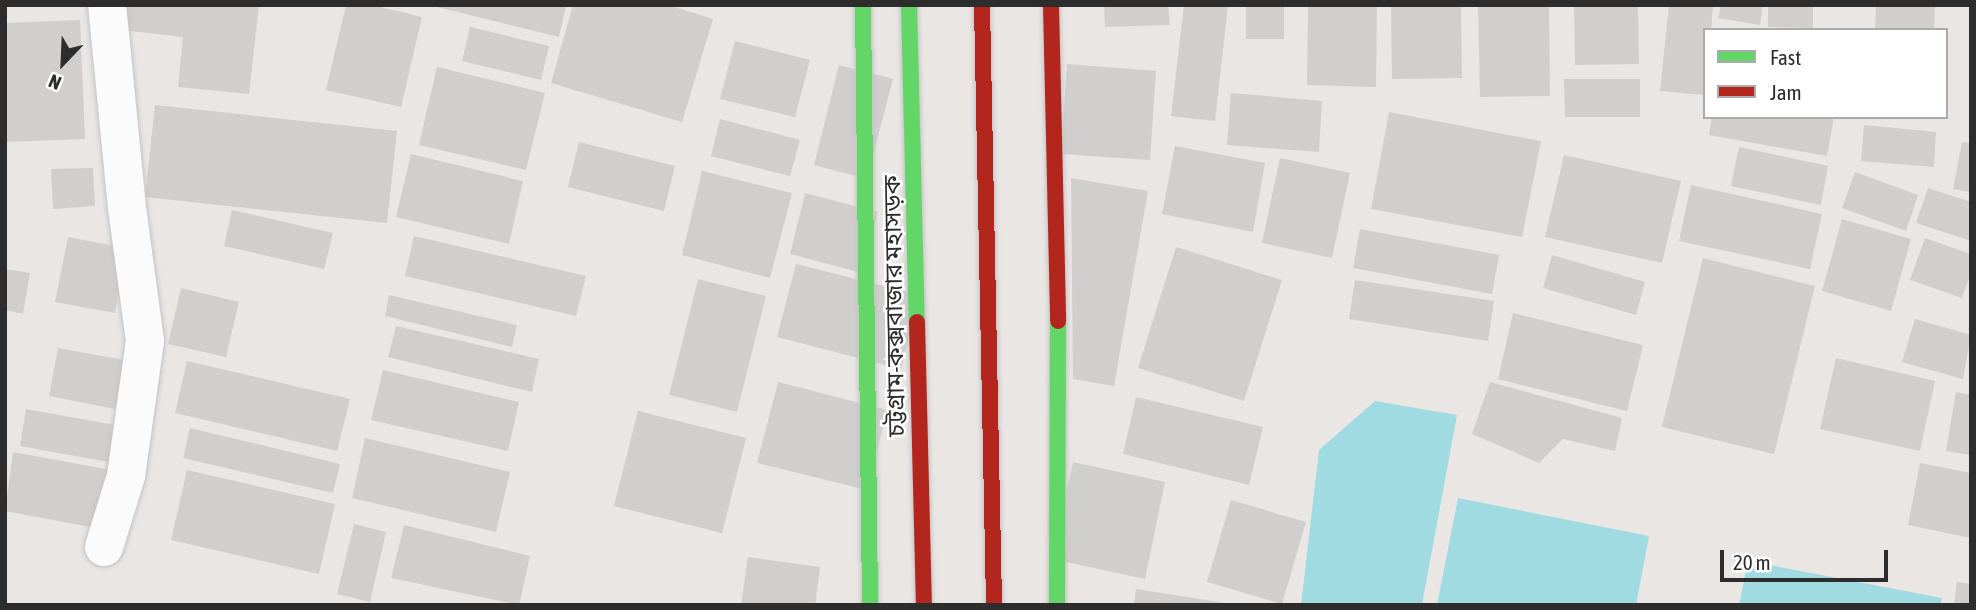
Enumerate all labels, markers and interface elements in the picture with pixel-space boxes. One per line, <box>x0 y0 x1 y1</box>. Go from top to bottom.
north arrow <box>28 28 98 98</box>
legend <box>1703 28 1948 119</box>
text: Fast <box>1770 45 1801 69</box>
text: N <box>45 70 64 95</box>
text: Jam <box>1770 80 1802 104</box>
street label: চট্টগ্রাম-কক্সবাজার মহাসড়ক <box>877 175 911 437</box>
scale bar <box>1724 536 1892 580</box>
text: 20 m <box>1733 550 1771 574</box>

